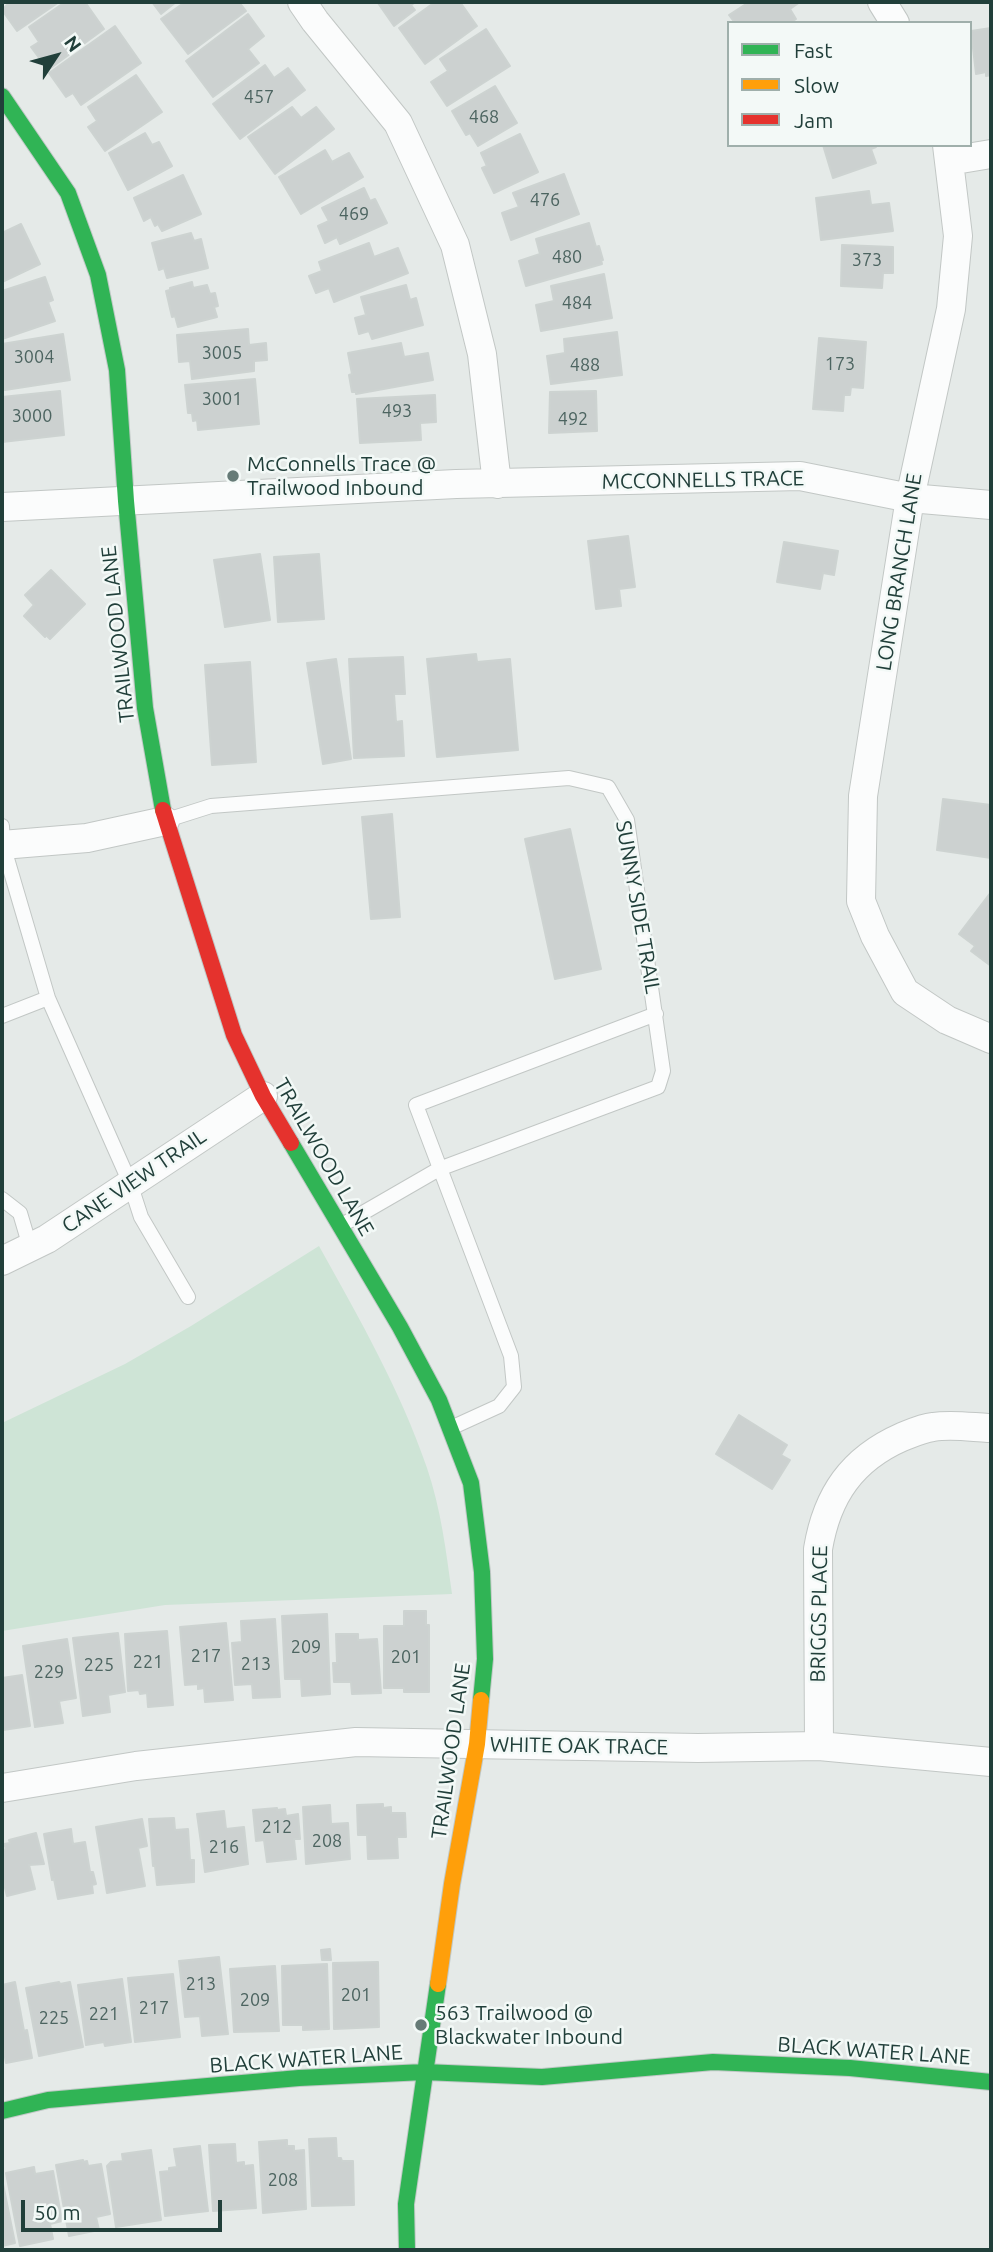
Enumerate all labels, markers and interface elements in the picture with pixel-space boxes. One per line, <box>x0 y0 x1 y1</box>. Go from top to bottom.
north arrow <box>21 21 91 91</box>
legend <box>727 21 972 147</box>
text: N <box>60 31 86 56</box>
text: Fast <box>794 38 832 62</box>
text: Slow <box>794 73 839 97</box>
house number: 457 <box>244 86 274 108</box>
house number: 468 <box>469 106 499 128</box>
text: Jam <box>794 108 833 132</box>
house number: 476 <box>530 189 560 211</box>
house number: 469 <box>339 203 369 225</box>
house number: 480 <box>552 246 582 268</box>
house number: 373 <box>852 249 882 271</box>
house number: 484 <box>562 292 592 314</box>
house number: 3005 <box>202 342 242 364</box>
house number: 3004 <box>14 346 54 368</box>
house number: 173 <box>825 353 855 375</box>
house number: 488 <box>570 354 600 376</box>
house number: 3001 <box>202 388 242 410</box>
house number: 493 <box>382 400 412 422</box>
house number: 3000 <box>12 405 52 427</box>
house number: 492 <box>558 408 588 430</box>
place label: McConnells Trace @ Trailwood Inbound <box>247 451 436 501</box>
street label: MCCONNELLS TRACE <box>602 466 804 494</box>
marker: McConnells Trace @ Trailwood Inbound <box>225 468 241 484</box>
street label: LONG BRANCH LANE <box>871 471 927 673</box>
street label: TRAILWOOD LANE <box>96 544 140 724</box>
street label: SUNNY SIDE TRAIL <box>610 819 666 995</box>
street label: TRAILWOOD LANE <box>269 1074 379 1240</box>
street label: CANE VIEW TRAIL <box>57 1123 211 1239</box>
street label: BRIGGS PLACE <box>805 1545 833 1683</box>
house number: 209 <box>291 1636 321 1658</box>
house number: 217 <box>191 1645 221 1667</box>
house number: 201 <box>391 1646 421 1668</box>
house number: 221 <box>133 1651 163 1673</box>
house number: 213 <box>241 1653 271 1675</box>
house number: 225 <box>84 1654 114 1676</box>
house number: 229 <box>34 1661 64 1683</box>
street label: TRAILWOOD LANE <box>426 1661 476 1841</box>
street label: WHITE OAK TRACE <box>490 1732 668 1760</box>
house number: 212 <box>262 1816 292 1838</box>
house number: 208 <box>312 1830 342 1852</box>
house number: 216 <box>209 1836 239 1858</box>
house number: 213 <box>186 1973 216 1995</box>
house number: 201 <box>341 1984 371 2006</box>
house number: 209 <box>240 1989 270 2011</box>
house number: 217 <box>139 1997 169 2019</box>
place label: 563 Trailwood @ Blackwater Inbound <box>435 2000 623 2050</box>
house number: 221 <box>89 2003 119 2025</box>
house number: 225 <box>39 2007 69 2029</box>
marker: 563 Trailwood @ Blackwater Inbound <box>413 2017 429 2033</box>
street label: BLACK WATER LANE <box>777 2032 971 2070</box>
street label: BLACK WATER LANE <box>209 2040 403 2078</box>
house number: 208 <box>268 2169 298 2191</box>
scale bar <box>24 2186 226 2230</box>
text: 50 m <box>34 2200 81 2224</box>

